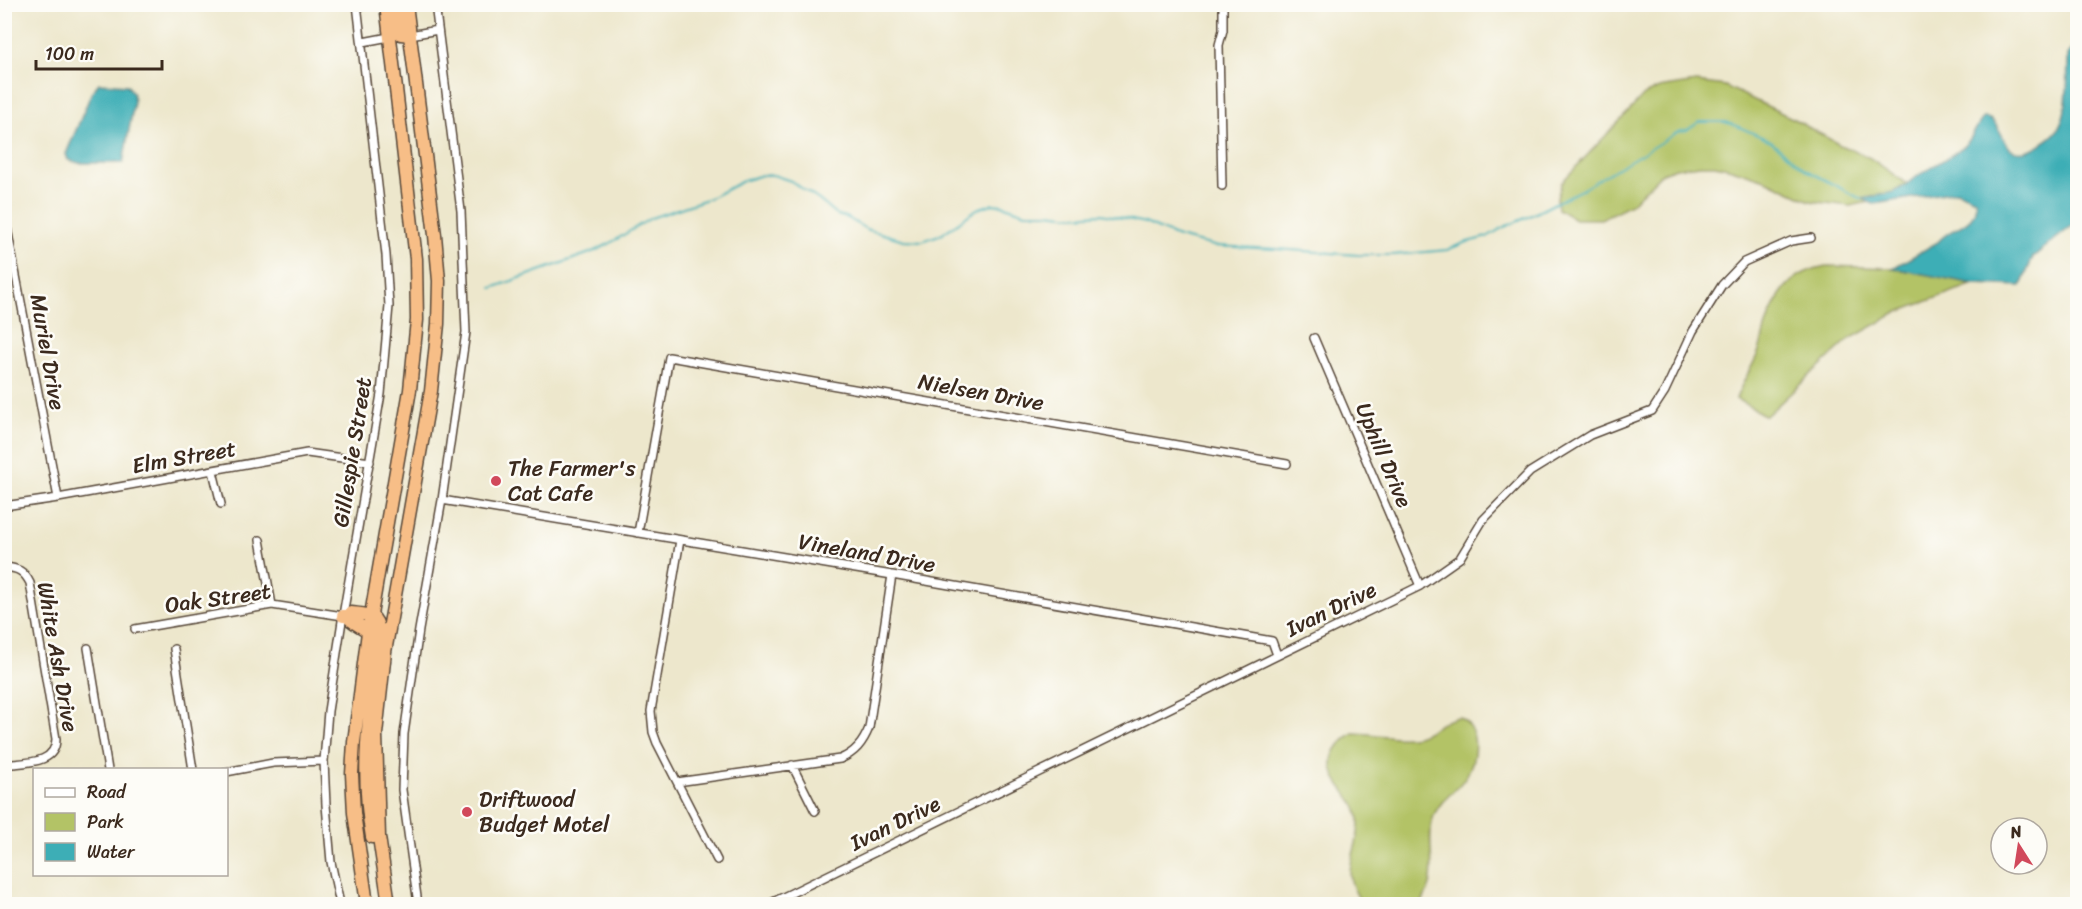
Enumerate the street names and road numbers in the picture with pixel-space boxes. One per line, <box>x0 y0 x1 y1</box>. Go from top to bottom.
street label: Muriel Drive <box>19 291 77 413</box>
street label: Nielsen Drive <box>915 362 1047 422</box>
street label: Gillespie Street <box>321 374 383 530</box>
street label: Uphill Drive <box>1344 396 1424 514</box>
street label: Elm Street <box>129 429 239 485</box>
street label: Vineland Drive <box>795 522 939 584</box>
street label: Ivan Drive <box>1278 570 1383 648</box>
street label: Oak Street <box>162 571 274 625</box>
street label: White Ash Drive <box>26 579 90 735</box>
street label: Ivan Drive <box>842 784 947 862</box>

